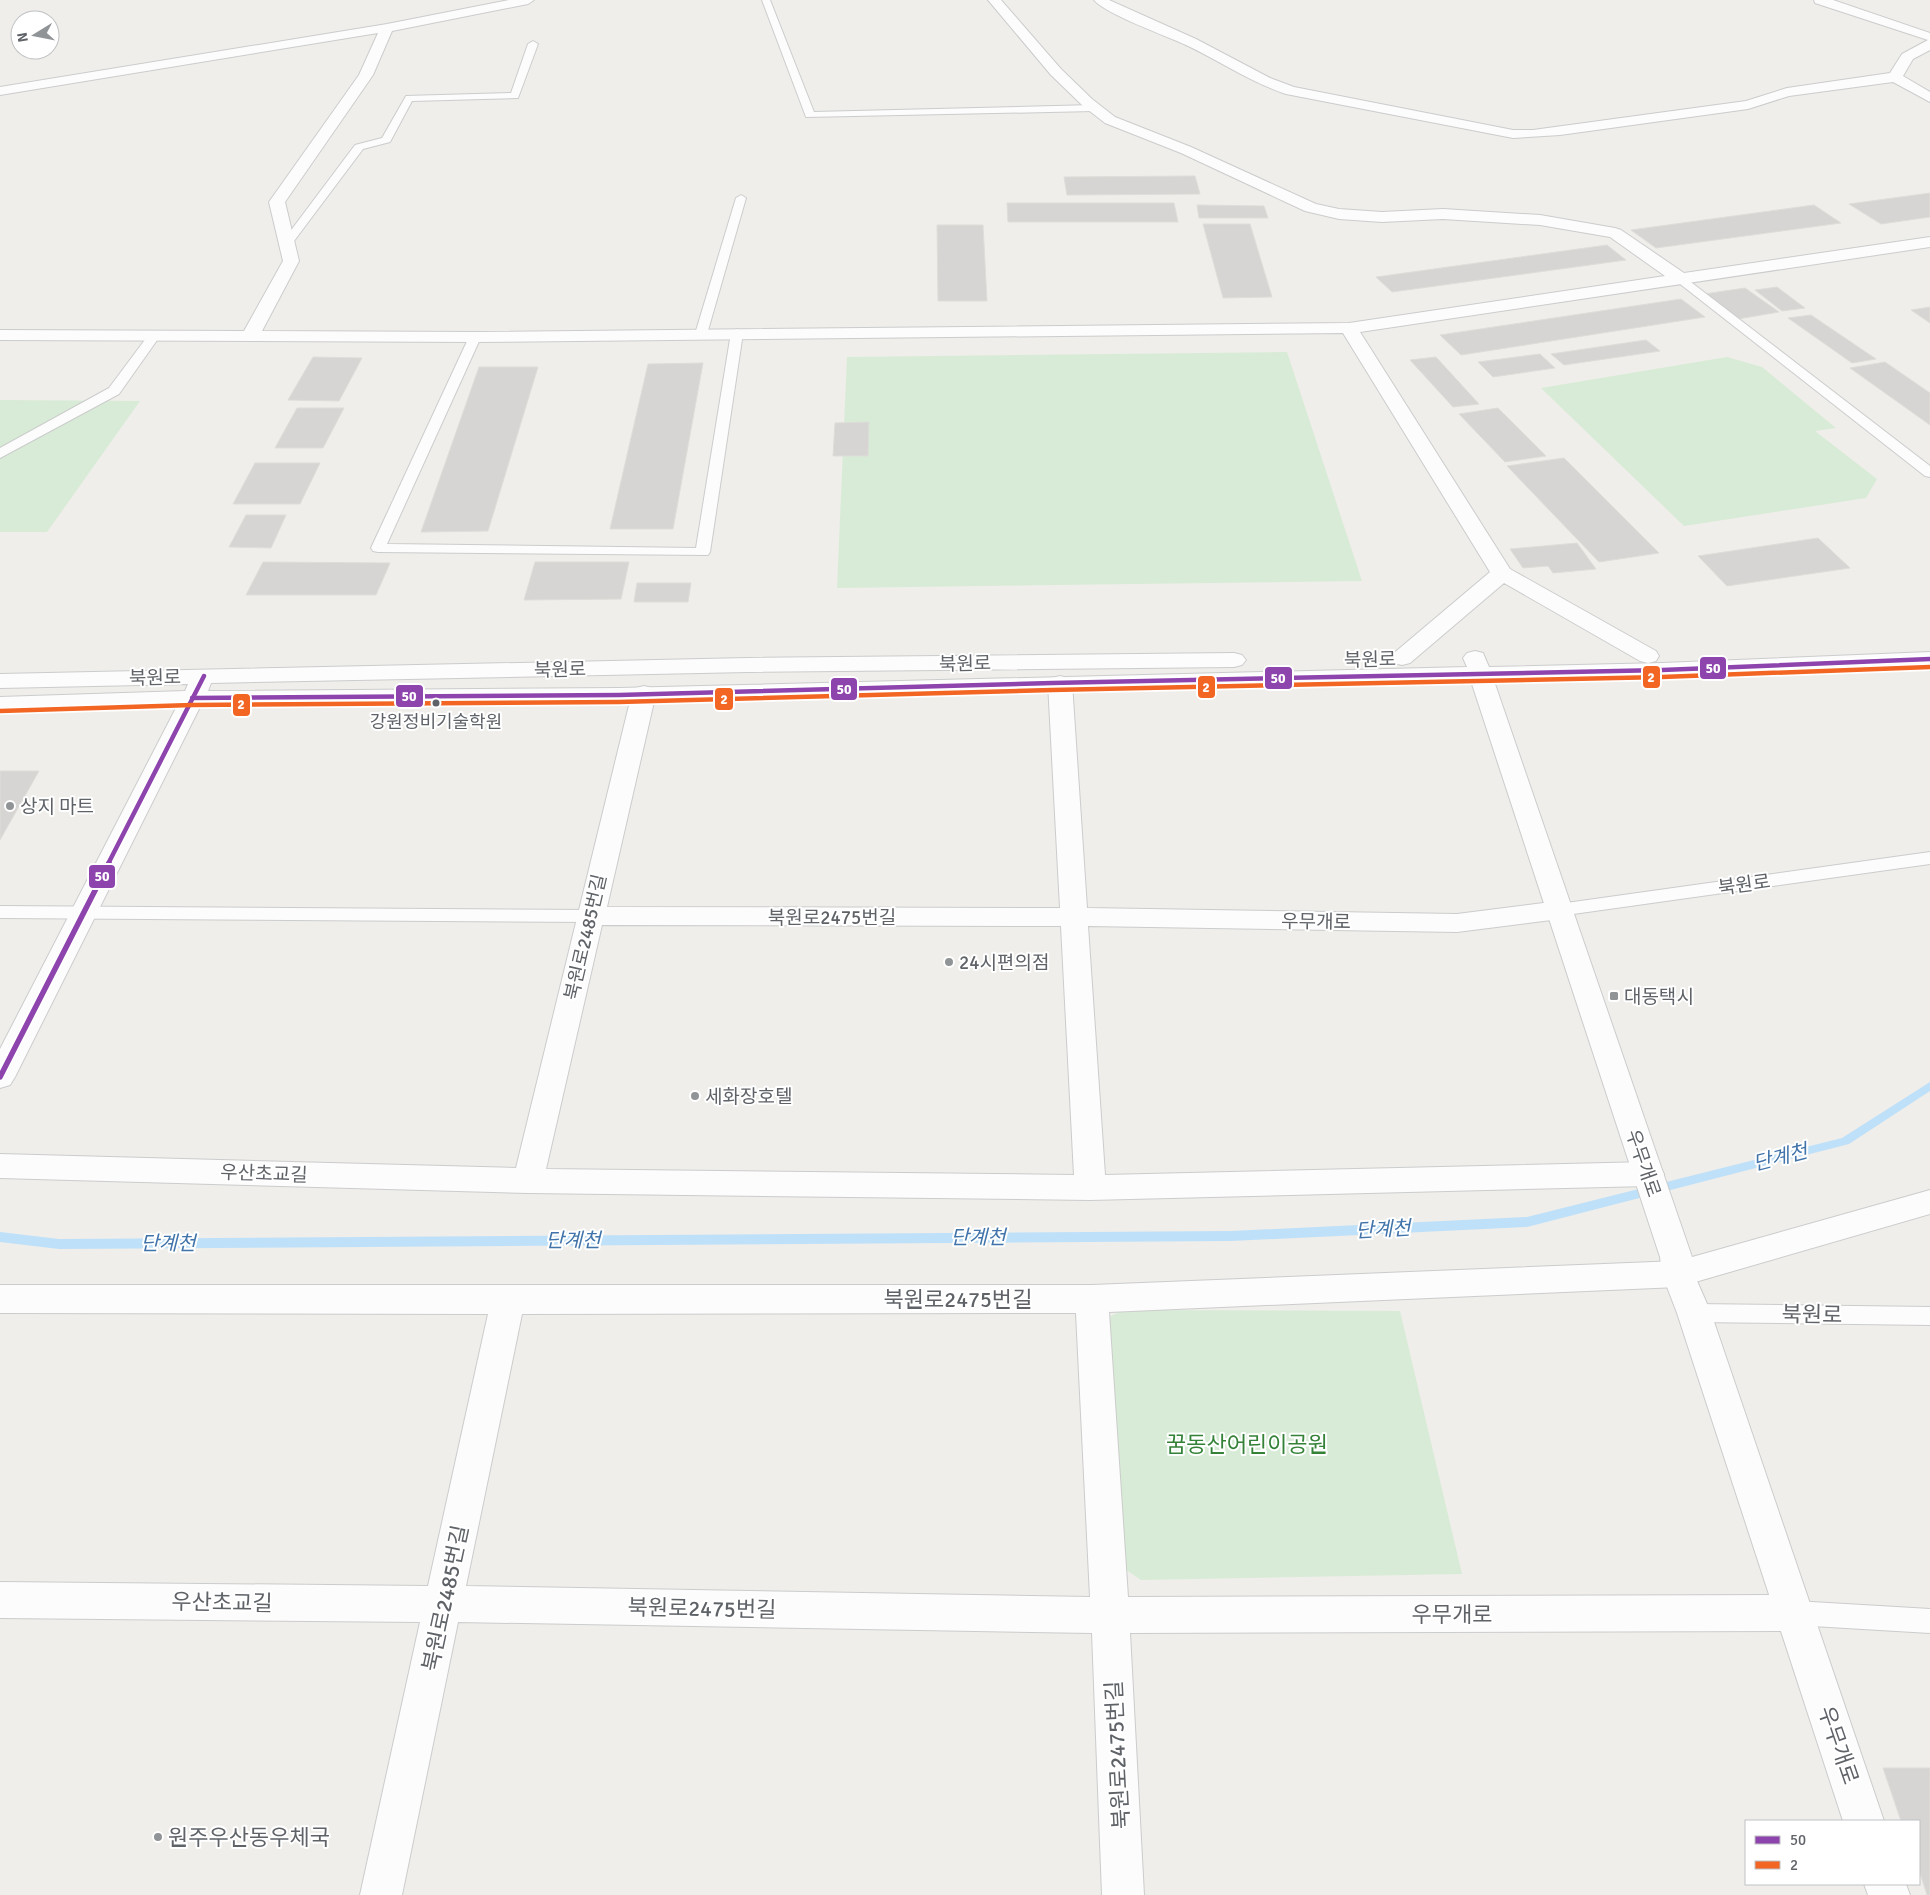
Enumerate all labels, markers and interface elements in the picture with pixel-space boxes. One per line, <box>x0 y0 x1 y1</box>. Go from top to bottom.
north arrow <box>10 10 60 60</box>
text: N <box>13 31 32 43</box>
street label: 북원로 <box>1344 648 1396 672</box>
street label: 북원로 <box>939 652 991 676</box>
line badge: 50 <box>1699 656 1727 680</box>
street label: 북원로 <box>534 658 586 682</box>
text: 50 <box>1705 660 1721 677</box>
line badge: 2 <box>1642 665 1661 689</box>
street label: 북원로 <box>129 666 181 690</box>
line badge: 50 <box>1264 666 1293 690</box>
text: 2 <box>1647 669 1655 686</box>
text: 50 <box>1270 670 1286 687</box>
line badge: 2 <box>1197 675 1216 699</box>
line badge: 50 <box>830 677 858 701</box>
text: 2 <box>1202 679 1210 696</box>
text: 50 <box>836 681 852 698</box>
line badge: 50 <box>395 684 424 708</box>
line badge: 2 <box>714 687 734 711</box>
text: 50 <box>401 688 417 705</box>
text: 2 <box>720 691 728 708</box>
line badge: 2 <box>232 693 251 717</box>
text: 2 <box>237 696 245 713</box>
marker: 강원정비기술학원 <box>431 698 441 708</box>
place label: 강원정비기술학원 <box>370 711 502 733</box>
place label: 상지 마트 <box>20 795 94 819</box>
marker: 상지 마트 <box>4 800 16 812</box>
line badge: 50 <box>88 864 116 889</box>
text: 50 <box>94 868 110 885</box>
street label: 북원로 <box>1716 869 1772 901</box>
street label: 북원로2485번길 <box>560 872 612 1003</box>
street label: 북원로2475번길 <box>768 906 896 930</box>
street label: 우무개로 <box>1281 909 1351 935</box>
place label: 24시편의점 <box>959 951 1049 975</box>
marker: 24시편의점 <box>943 956 955 968</box>
place label: 대동택시 <box>1624 985 1694 1009</box>
marker: 대동택시 <box>1608 990 1620 1002</box>
place label: 세화장호텔 <box>705 1085 792 1109</box>
marker: 세화장호텔 <box>689 1090 701 1102</box>
street label: 우무개로 <box>1620 1126 1666 1200</box>
water label: 단계천 <box>1750 1138 1812 1176</box>
street label: 우산초교길 <box>220 1160 308 1188</box>
water label: 단계천 <box>1355 1215 1414 1243</box>
water label: 단계천 <box>950 1225 1008 1250</box>
water label: 단계천 <box>545 1228 603 1253</box>
water label: 단계천 <box>140 1231 198 1256</box>
street label: 북원로2475번길 <box>884 1286 1032 1313</box>
street label: 북원로 <box>1781 1300 1843 1329</box>
park label: 꿈동산어린이공원 <box>1166 1431 1328 1458</box>
street label: 북원로2485번길 <box>417 1523 474 1674</box>
street label: 우산초교길 <box>171 1588 273 1617</box>
street label: 북원로2475번길 <box>627 1594 777 1623</box>
street label: 우무개로 <box>1412 1601 1492 1628</box>
street label: 북원로2475번길 <box>1100 1680 1135 1830</box>
street label: 우무개로 <box>1813 1702 1864 1788</box>
legend <box>1745 1820 1920 1885</box>
place label: 원주우산동우체국 <box>168 1824 330 1851</box>
marker: 원주우산동우체국 <box>152 1831 164 1843</box>
text: 50 <box>1790 1831 1806 1849</box>
text: 2 <box>1790 1856 1798 1874</box>

